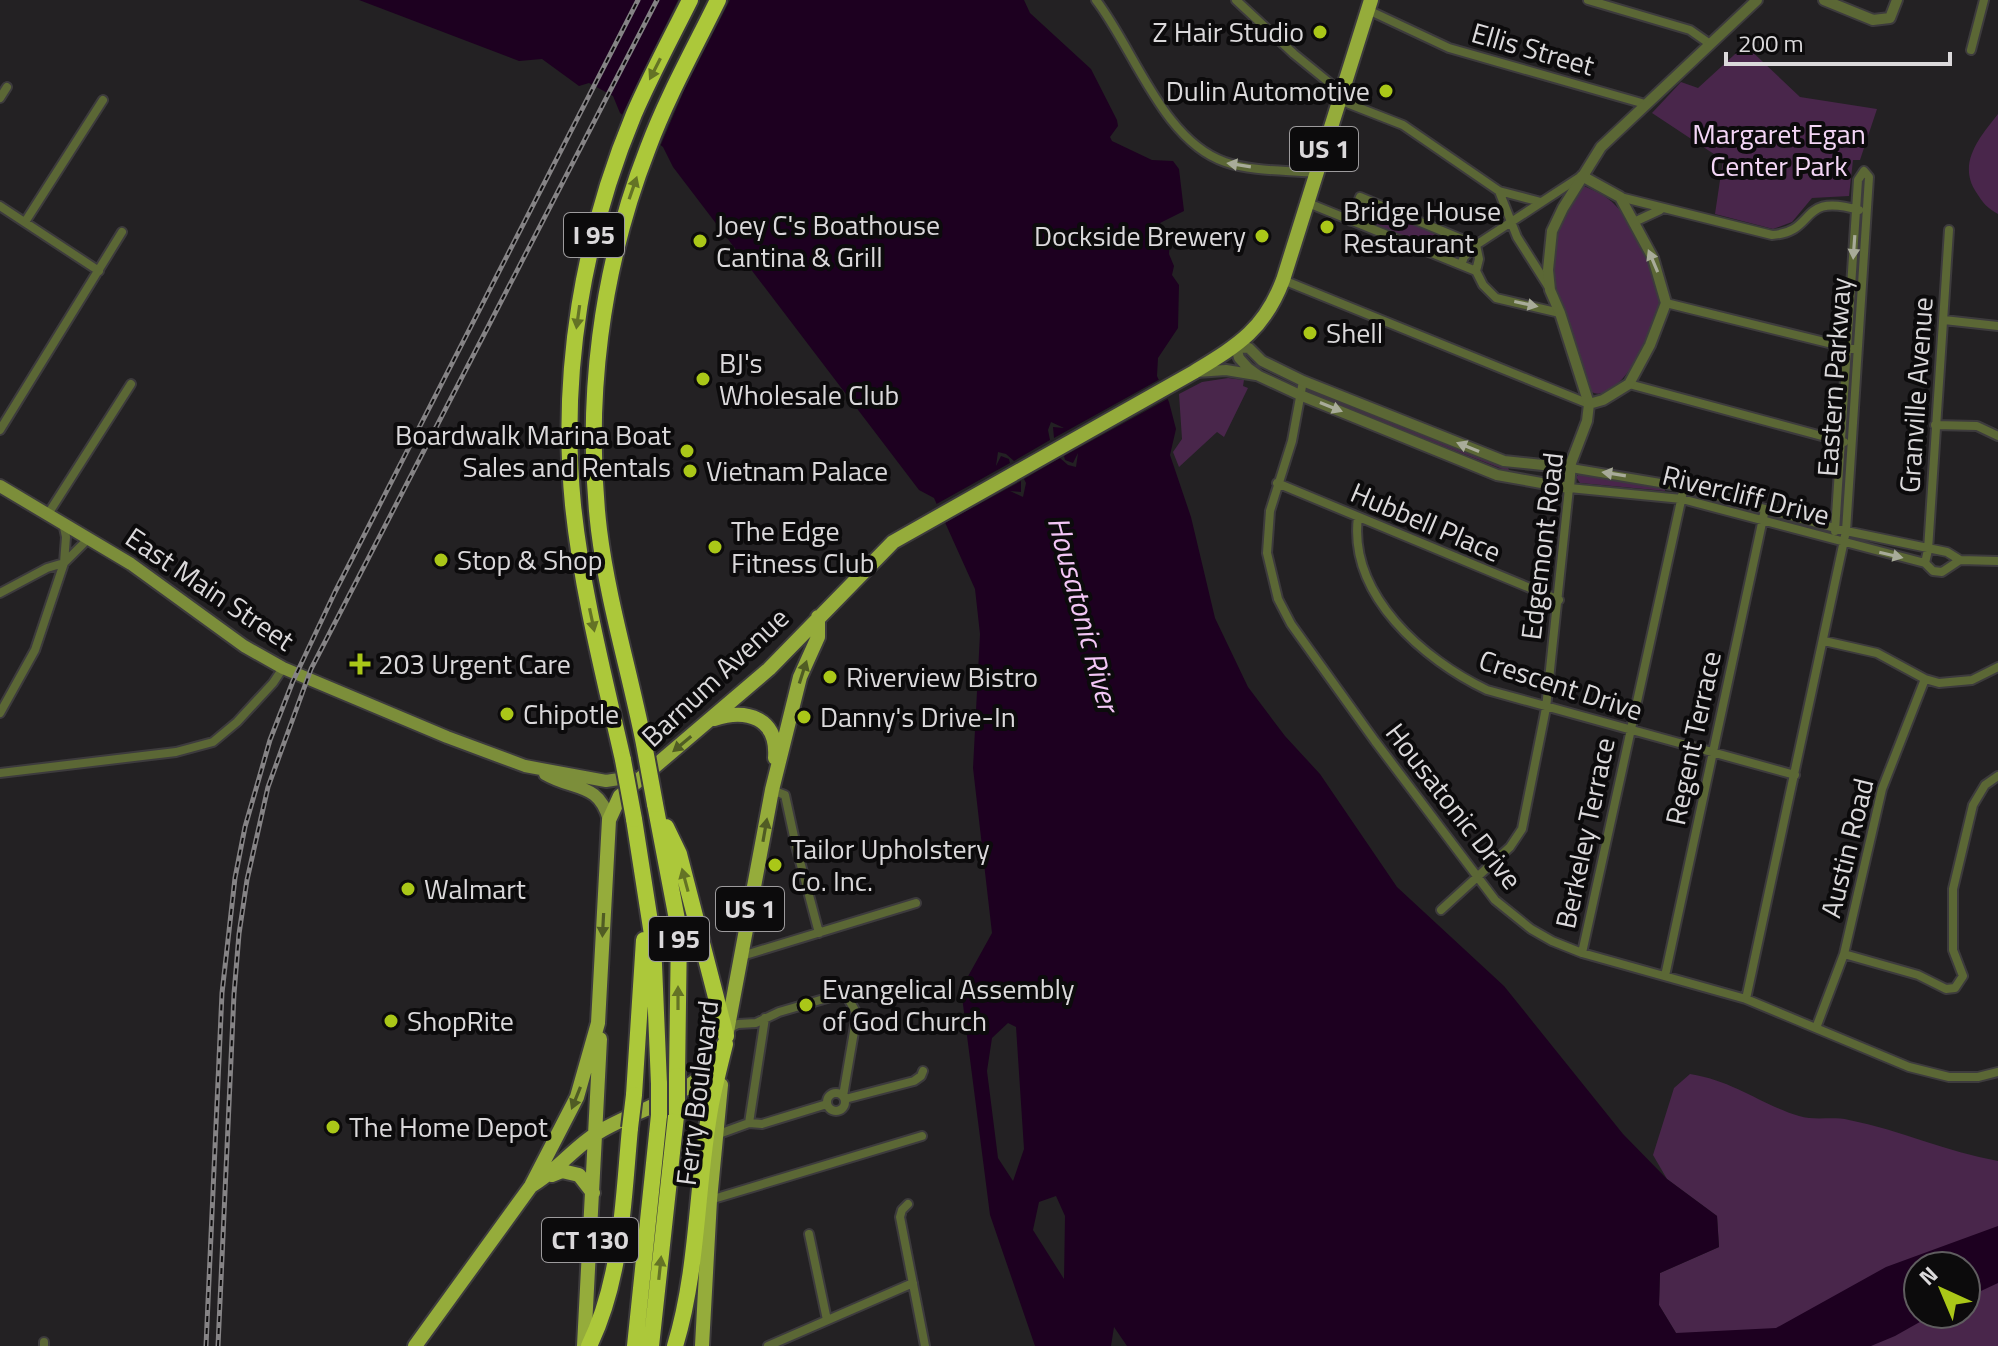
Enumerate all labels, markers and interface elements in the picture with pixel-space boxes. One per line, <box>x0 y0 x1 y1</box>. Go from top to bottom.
place label: Z Hair Studio <box>1153 10 1304 53</box>
street label: Ellis Street <box>1467 10 1600 87</box>
scale bar <box>1726 16 1950 66</box>
marker: Z Hair Studio <box>1311 23 1329 41</box>
text: 200 m <box>1738 25 1804 61</box>
one-way arrow <box>648 58 662 81</box>
place label: Dulin Automotive <box>1166 69 1370 112</box>
marker: Dulin Automotive <box>1377 82 1395 100</box>
park label: Margaret Egan Center Park <box>1692 112 1866 187</box>
road number: US 1 <box>1290 127 1358 171</box>
one-way arrow <box>1227 158 1252 171</box>
one-way arrow <box>628 176 640 200</box>
place label: Bridge House Restaurant <box>1343 189 1501 264</box>
place label: Joey C's Boathouse Cantina & Grill <box>716 203 940 278</box>
road number: I 95 <box>564 213 624 257</box>
place label: Dockside Brewery <box>1034 214 1246 257</box>
marker: Bridge House Restaurant <box>1318 218 1336 236</box>
marker: Dockside Brewery <box>1253 227 1271 245</box>
marker: Joey C's Boathouse Cantina & Grill <box>691 232 709 250</box>
one-way arrow <box>1847 235 1860 260</box>
one-way arrow <box>1646 249 1659 272</box>
street label: Eastern Parkway <box>1805 276 1862 478</box>
street label: Granville Avenue <box>1887 296 1944 494</box>
one-way arrow <box>1514 298 1539 311</box>
one-way arrow <box>571 304 584 329</box>
place label: Shell <box>1326 311 1383 354</box>
marker: Shell <box>1301 324 1319 342</box>
place label: BJ's Wholesale Club <box>719 341 899 416</box>
marker: BJ's Wholesale Club <box>694 370 712 388</box>
one-way arrow <box>1319 401 1343 414</box>
place label: Boardwalk Marina Boat Sales and Rentals <box>395 413 671 488</box>
one-way arrow <box>1456 440 1480 453</box>
marker: Boardwalk Marina Boat Sales and Rentals <box>678 442 696 460</box>
place label: Vietnam Palace <box>706 449 888 492</box>
street label: Edgemont Road <box>1509 450 1574 642</box>
street label: Rivercliff Drive <box>1658 453 1834 536</box>
marker: Vietnam Palace <box>681 462 699 480</box>
one-way arrow <box>1601 467 1626 480</box>
street label: Hubbell Place <box>1344 471 1508 573</box>
place label: The Edge Fitness Club <box>731 509 874 584</box>
water label: Housatonic River <box>1036 511 1133 720</box>
street label: East Main Street <box>117 516 304 661</box>
place label: Stop & Shop <box>457 538 603 581</box>
marker: The Edge Fitness Club <box>706 538 724 556</box>
one-way arrow <box>1879 549 1904 562</box>
marker: Stop & Shop <box>432 551 450 569</box>
street label: Barnum Avenue <box>631 597 798 756</box>
one-way arrow <box>586 608 599 633</box>
street label: Crescent Drive <box>1474 638 1649 731</box>
place label: 203 Urgent Care <box>378 642 571 685</box>
street label: Regent Terrace <box>1653 647 1732 829</box>
marker: 203 Urgent Care <box>349 653 371 675</box>
place label: Riverview Bistro <box>846 655 1038 698</box>
one-way arrow <box>797 660 809 684</box>
marker: Riverview Bistro <box>821 668 839 686</box>
place label: Chipotle <box>523 692 619 735</box>
place label: Danny's Drive-In <box>820 695 1016 738</box>
marker: Chipotle <box>498 705 516 723</box>
marker: Danny's Drive-In <box>795 708 813 726</box>
street label: Housatonic Drive <box>1376 713 1533 898</box>
street label: Berkeley Terrace <box>1543 733 1626 932</box>
one-way arrow <box>672 735 692 752</box>
street label: Austin Road <box>1808 774 1885 922</box>
one-way arrow <box>759 817 772 842</box>
place label: Tailor Upholstery Co. Inc. <box>791 827 990 902</box>
marker: Tailor Upholstery Co. Inc. <box>766 856 784 874</box>
place label: Walmart <box>424 867 526 910</box>
one-way arrow <box>679 867 691 892</box>
marker: Walmart <box>399 880 417 898</box>
road number: US 1 <box>716 887 784 931</box>
one-way arrow <box>597 913 610 938</box>
road number: I 95 <box>649 917 709 961</box>
place label: Evangelical Assembly of God Church <box>822 967 1074 1042</box>
one-way arrow <box>672 985 684 1010</box>
marker: Evangelical Assembly of God Church <box>797 996 815 1014</box>
street label: Ferry Boulevard <box>664 998 729 1188</box>
place label: ShopRite <box>407 999 514 1042</box>
marker: ShopRite <box>382 1012 400 1030</box>
one-way arrow <box>569 1086 582 1110</box>
place label: The Home Depot <box>349 1105 548 1148</box>
marker: The Home Depot <box>324 1118 342 1136</box>
road number: CT 130 <box>542 1218 638 1262</box>
north arrow <box>1902 1250 1982 1330</box>
one-way arrow <box>653 1256 666 1281</box>
text: N <box>1911 1258 1945 1293</box>

